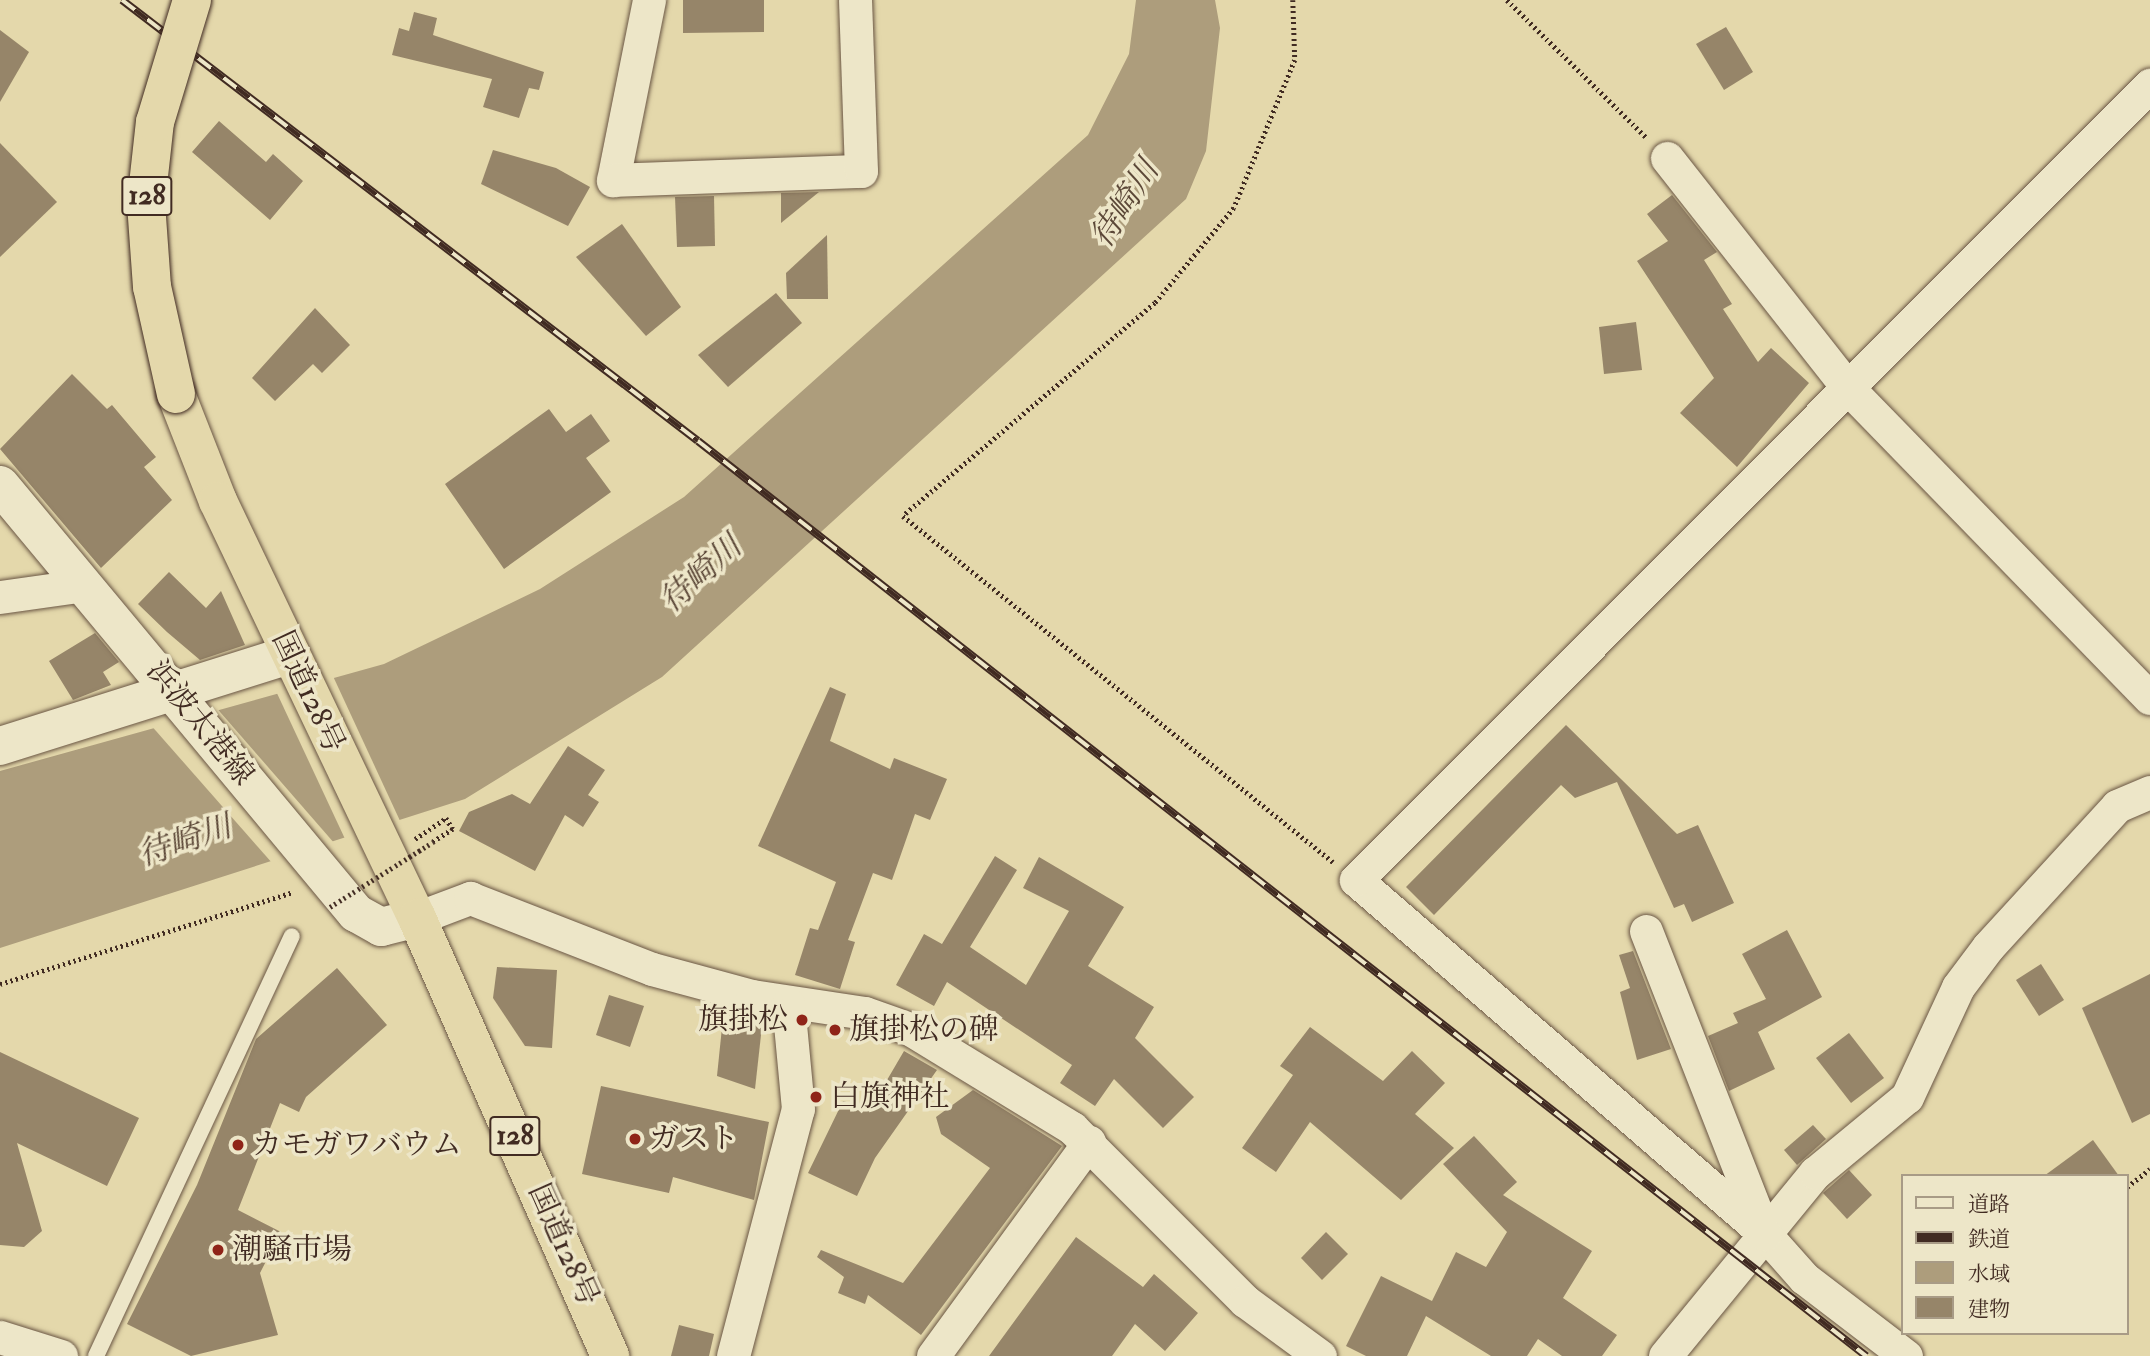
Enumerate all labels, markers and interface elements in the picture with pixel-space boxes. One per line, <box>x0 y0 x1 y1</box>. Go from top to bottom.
water label: 待崎川 <box>1083 153 1167 255</box>
road number: 128 <box>121 172 173 220</box>
water label: 待崎川 <box>652 528 750 620</box>
street label: 国道128号 <box>264 625 352 759</box>
street label: 浜波太港線 <box>139 653 261 793</box>
water label: 待崎川 <box>133 807 237 875</box>
place label: 旗掛松 <box>698 1002 788 1038</box>
marker: 旗掛松 <box>794 1012 810 1028</box>
place label: 旗掛松の碑 <box>849 1012 999 1048</box>
marker: 旗掛松の碑 <box>827 1022 843 1038</box>
place label: 白旗神社 <box>830 1079 950 1115</box>
marker: 白旗神社 <box>808 1089 824 1105</box>
road number: 128 <box>489 1112 541 1160</box>
place label: ガスト <box>649 1121 739 1157</box>
place label: カモガワバウム <box>252 1127 462 1163</box>
marker: ガスト <box>627 1131 643 1147</box>
marker: カモガワバウム <box>230 1137 246 1153</box>
legend <box>1902 1174 2129 1335</box>
street label: 国道128号 <box>520 1178 606 1312</box>
text: 道路 <box>1968 1191 2010 1218</box>
text: 鉄道 <box>1968 1226 2010 1253</box>
place label: 潮騒市場 <box>232 1232 352 1268</box>
marker: 潮騒市場 <box>210 1242 226 1258</box>
text: 水域 <box>1968 1261 2010 1288</box>
text: 建物 <box>1968 1296 2010 1323</box>

